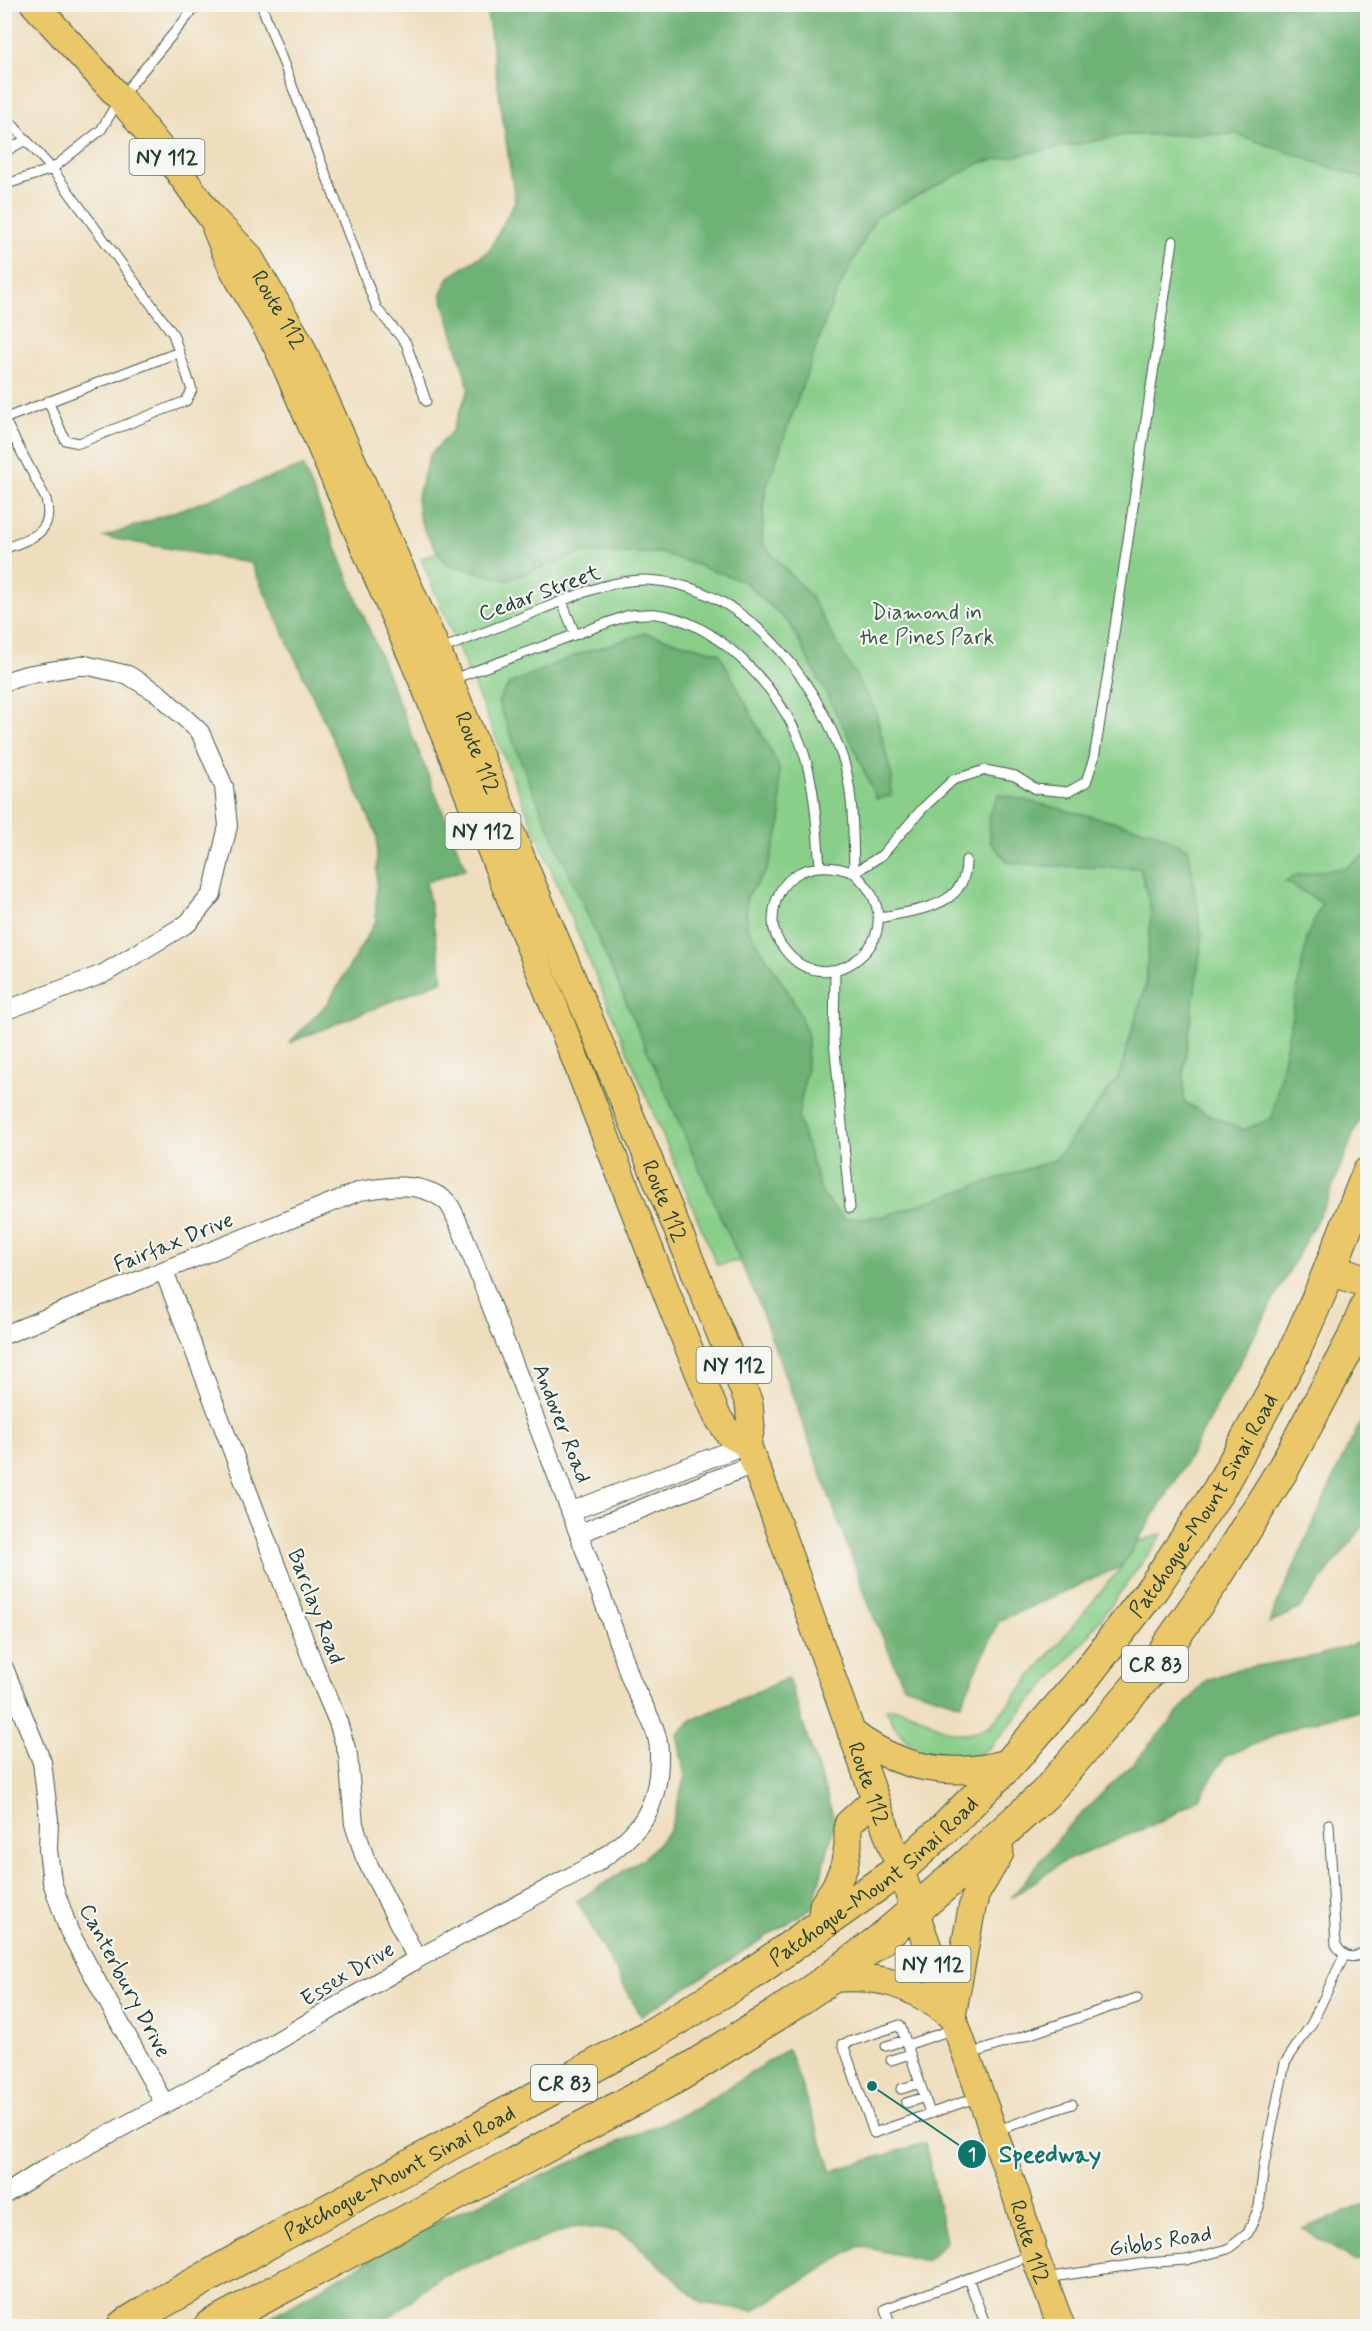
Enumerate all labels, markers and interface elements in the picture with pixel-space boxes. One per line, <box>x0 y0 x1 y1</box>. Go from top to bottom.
road number: NY 112 <box>130 139 204 175</box>
street label: Route 112 <box>244 266 312 354</box>
street label: Cedar Street <box>475 559 604 629</box>
park label: Diamond in the Pines Park <box>860 599 994 652</box>
street label: Route 112 <box>447 708 506 798</box>
road number: NY 112 <box>446 813 520 849</box>
street label: Route 112 <box>634 1156 693 1247</box>
street label: Fairfax Drive <box>110 1206 238 1280</box>
road number: NY 112 <box>696 1347 771 1383</box>
street label: Andover Road <box>526 1360 597 1487</box>
street label: Patchogue-Mount Sinai Road <box>1123 1389 1285 1624</box>
street label: Barclay Road <box>280 1545 350 1668</box>
road number: CR 83 <box>1122 1646 1188 1682</box>
street label: Route 112 <box>840 1738 895 1829</box>
street label: Patchogue-Mount Sinai Road <box>764 1791 985 1973</box>
street label: Canterbury Drive <box>72 1899 177 2063</box>
street label: Essex Drive <box>296 1936 400 2014</box>
road number: NY 112 <box>896 1946 970 1982</box>
road number: CR 83 <box>531 2065 597 2101</box>
street label: Patchogue-Mount Sinai Road <box>279 2099 521 2248</box>
callout: Speedway <box>957 2133 1114 2175</box>
text: Speedway <box>999 2140 1101 2171</box>
text: 1 <box>968 2143 976 2167</box>
street label: Route 112 <box>1002 2197 1056 2288</box>
street label: Gibbs Road <box>1107 2220 1214 2264</box>

